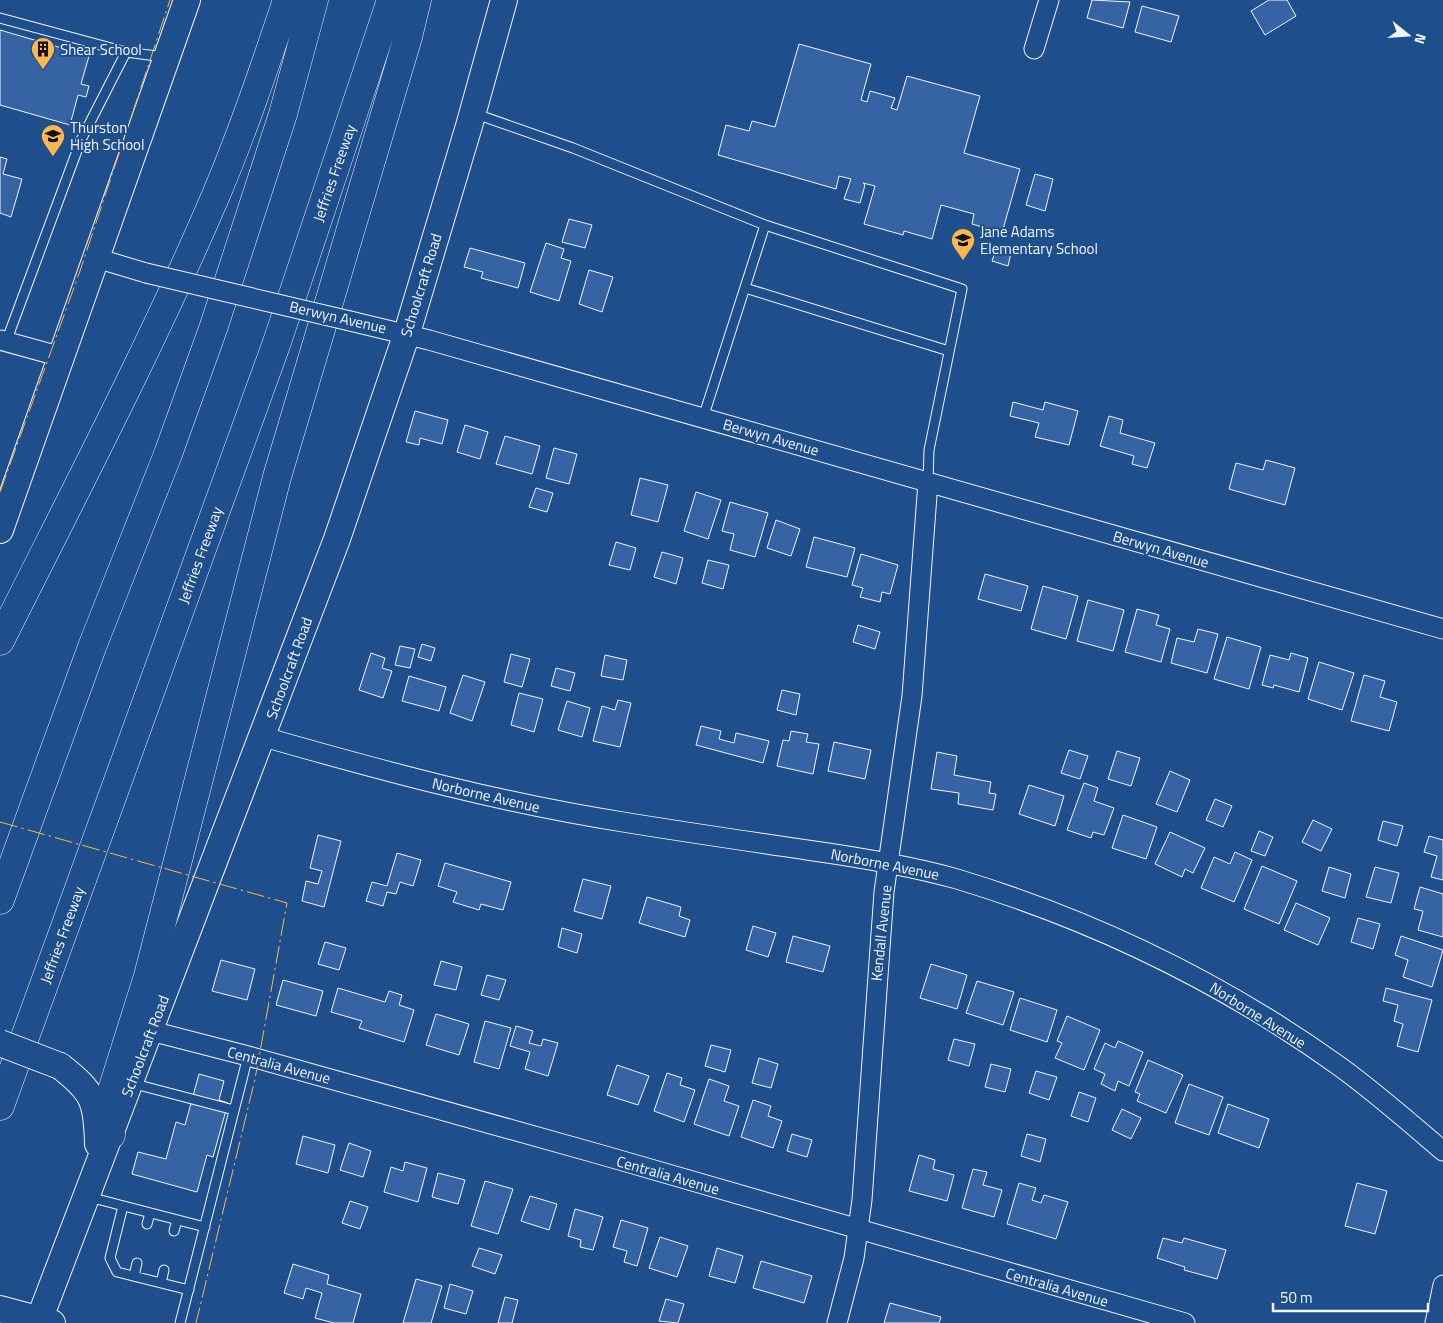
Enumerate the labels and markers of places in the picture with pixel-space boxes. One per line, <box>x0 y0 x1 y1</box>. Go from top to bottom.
building icon: Shear School <box>30 36 56 70</box>
place label: Shear School <box>60 38 142 61</box>
place label: Thurston High School <box>70 116 145 156</box>
school or university icon: Thurston High School <box>40 123 66 157</box>
place label: Jane Adams Elementary School <box>980 220 1098 260</box>
school or university icon: Jane Adams Elementary School <box>950 227 976 261</box>

